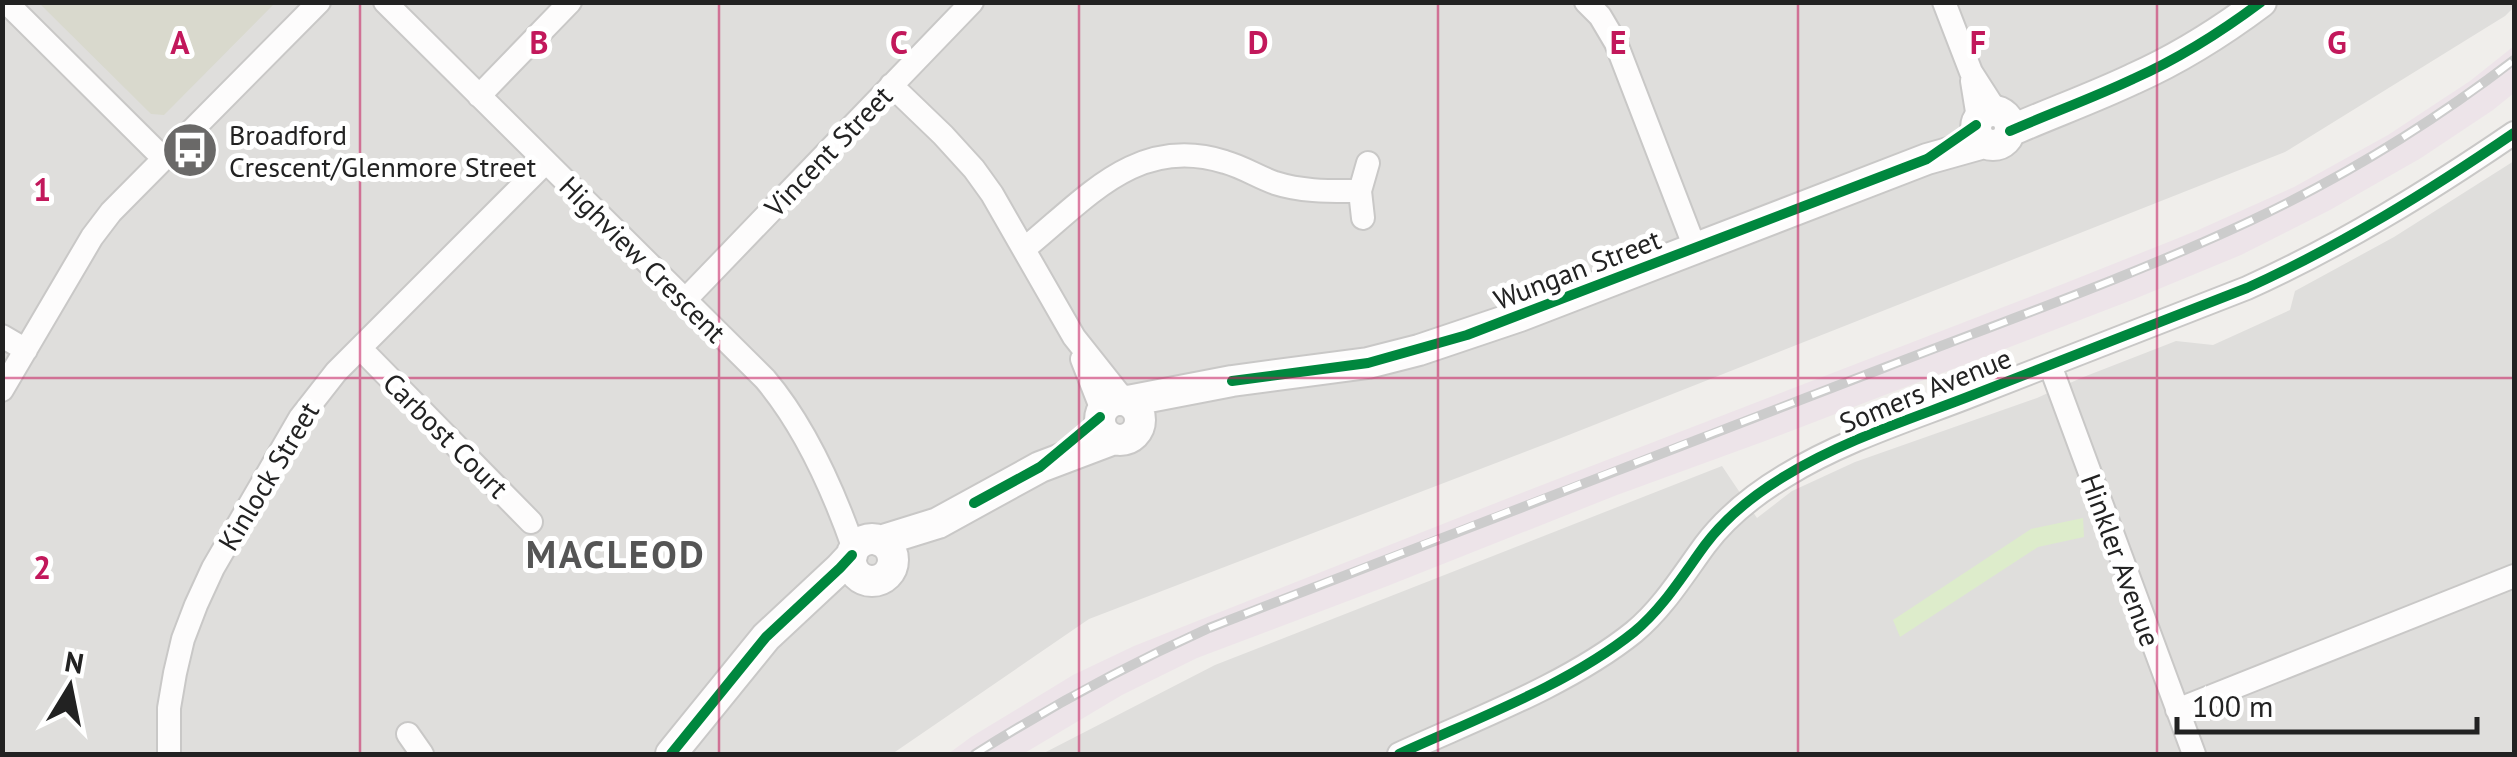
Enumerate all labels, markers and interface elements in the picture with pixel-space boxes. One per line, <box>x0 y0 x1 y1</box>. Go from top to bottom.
text: A <box>170 21 190 63</box>
text: B <box>530 21 548 63</box>
text: C <box>890 21 908 63</box>
text: D <box>1248 21 1268 63</box>
text: E <box>1610 21 1626 63</box>
text: F <box>1970 21 1986 63</box>
text: G <box>2327 21 2347 63</box>
street label: Vincent Street <box>755 77 900 225</box>
place label: Broadford Crescent/Glenmore Street <box>229 116 537 185</box>
bus stop icon: Broadford Crescent/Glenmore Street <box>160 120 220 180</box>
text: 1 <box>33 168 51 210</box>
street label: Highview Crescent <box>552 168 735 351</box>
street label: Wungan Street <box>1488 220 1666 318</box>
street label: Somers Avenue <box>1834 339 2016 441</box>
street label: Carbost Court <box>375 364 517 506</box>
street label: Kinlock Street <box>209 394 327 557</box>
street label: Hinkler Avenue <box>2073 469 2169 651</box>
district label: MACLEOD <box>526 529 706 578</box>
text: 2 <box>33 546 51 588</box>
north arrow <box>20 637 120 737</box>
text: N <box>62 642 87 682</box>
scale bar <box>2177 672 2477 734</box>
text: 100 m <box>2192 686 2273 725</box>

